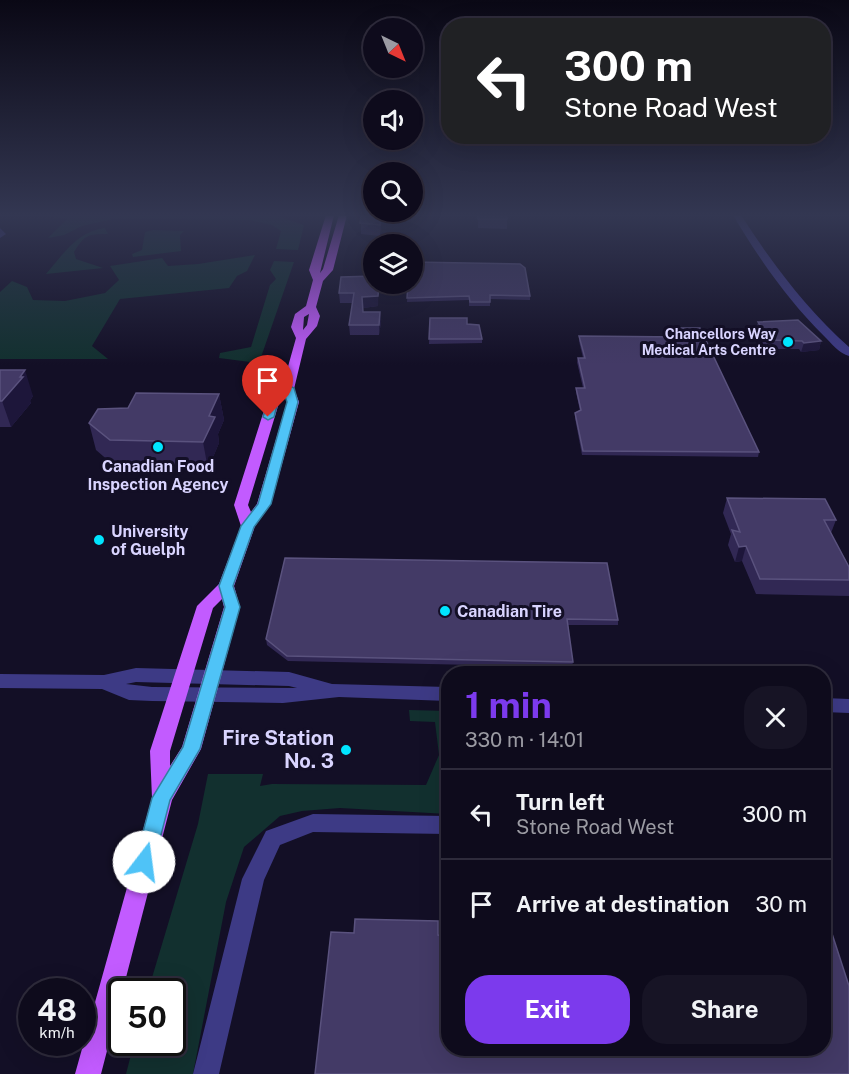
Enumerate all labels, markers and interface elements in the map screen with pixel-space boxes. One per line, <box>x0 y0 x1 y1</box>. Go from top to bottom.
north arrow <box>363 18 423 78</box>
map controls <box>363 18 423 294</box>
text: 300 m <box>564 41 693 90</box>
icon: left <box>465 42 543 120</box>
button: sound <box>363 90 423 150</box>
text: Stone Road West <box>564 91 778 123</box>
button: search <box>363 162 423 222</box>
button: layers <box>363 234 423 294</box>
place label: Chancellors Way Medical Arts Centre <box>642 326 776 358</box>
marker: Chancellors Way Medical Arts Centre <box>781 335 795 349</box>
pin <box>242 355 293 417</box>
icon: arrive <box>251 364 284 397</box>
marker: Canadian Food Inspection Agency <box>151 440 165 454</box>
place label: Canadian Food Inspection Agency <box>88 457 228 494</box>
place label: University of Guelph <box>111 522 189 559</box>
marker: University of Guelph <box>92 533 106 547</box>
place label: Canadian Tire <box>457 602 562 621</box>
marker: Canadian Tire <box>438 604 452 618</box>
text: 1 min <box>465 684 552 726</box>
button: close <box>744 686 807 749</box>
place label: Fire Station No. 3 <box>222 726 334 773</box>
text: 330 m · 14:01 <box>465 728 584 752</box>
marker: Fire Station No. 3 <box>339 743 353 757</box>
text: Turn left <box>516 789 605 815</box>
icon: left <box>465 798 498 831</box>
text: 300 m <box>742 801 807 827</box>
text: Stone Road West <box>516 815 674 839</box>
position arrow <box>112 830 176 894</box>
icon: arrive <box>465 888 498 921</box>
text: Arrive at destination <box>516 891 729 917</box>
text: 30 m <box>755 891 807 917</box>
button: Exit <box>465 975 630 1044</box>
button: Share <box>642 975 807 1044</box>
speed limit sign: 50 <box>108 978 186 1056</box>
text: 48 <box>37 992 77 1028</box>
text: km/h <box>39 1024 75 1041</box>

